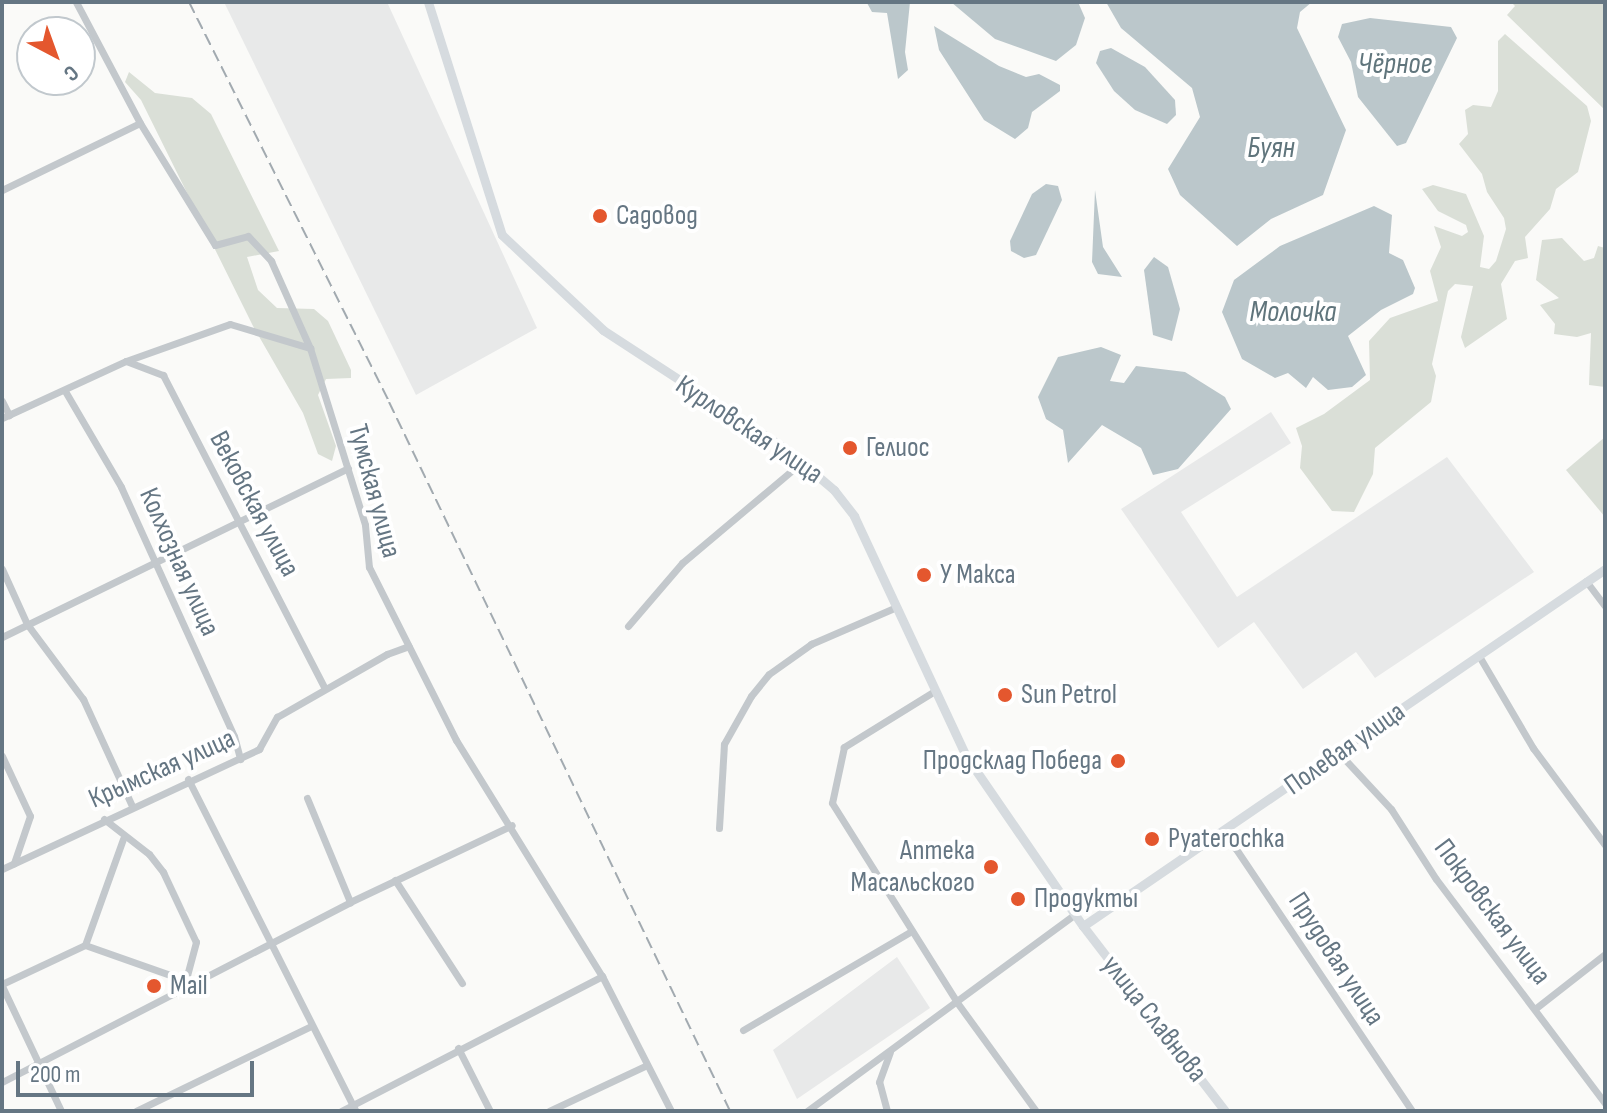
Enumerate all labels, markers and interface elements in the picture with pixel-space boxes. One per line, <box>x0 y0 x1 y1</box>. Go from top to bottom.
north arrow <box>16 16 96 96</box>
water label: Чёрное <box>1358 46 1432 82</box>
text: С <box>58 59 84 87</box>
water label: Буян <box>1247 130 1295 166</box>
place label: Садовод <box>616 199 698 233</box>
marker: Садовод <box>591 207 609 225</box>
water label: Молочка <box>1250 294 1336 330</box>
street label: Курловская улица <box>669 368 829 492</box>
street label: Тумская улица <box>340 421 408 561</box>
street label: Вековская улица <box>202 426 306 582</box>
place label: Гелиос <box>866 431 930 465</box>
marker: Гелиос <box>841 439 859 457</box>
street label: Колхозная улица <box>131 483 227 641</box>
place label: У Макса <box>940 558 1016 592</box>
marker: У Макса <box>915 566 933 584</box>
place label: Sun Petrol <box>1021 678 1117 712</box>
marker: Sun Petrol <box>996 686 1014 704</box>
street label: Полевая улица <box>1278 695 1412 803</box>
street label: Крымская улица <box>84 722 240 816</box>
place label: Продсклад Победа <box>923 744 1102 778</box>
marker: Продсклад Победа <box>1109 752 1127 770</box>
place label: Pyaterochka <box>1168 822 1285 856</box>
marker: Pyaterochka <box>1143 830 1161 848</box>
street label: Покровская улица <box>1426 833 1558 991</box>
place label: Аптека Масальского <box>851 834 975 900</box>
marker: Аптека Масальского <box>982 858 1000 876</box>
place label: Продукты <box>1034 882 1138 916</box>
street label: Прудовая улица <box>1281 886 1391 1032</box>
marker: Продукты <box>1009 890 1027 908</box>
street label: улица Славнова <box>1094 949 1214 1089</box>
place label: Mail <box>170 969 208 1003</box>
marker: Mail <box>145 977 163 995</box>
scale bar <box>20 1045 258 1095</box>
text: 200 m <box>30 1060 81 1089</box>

